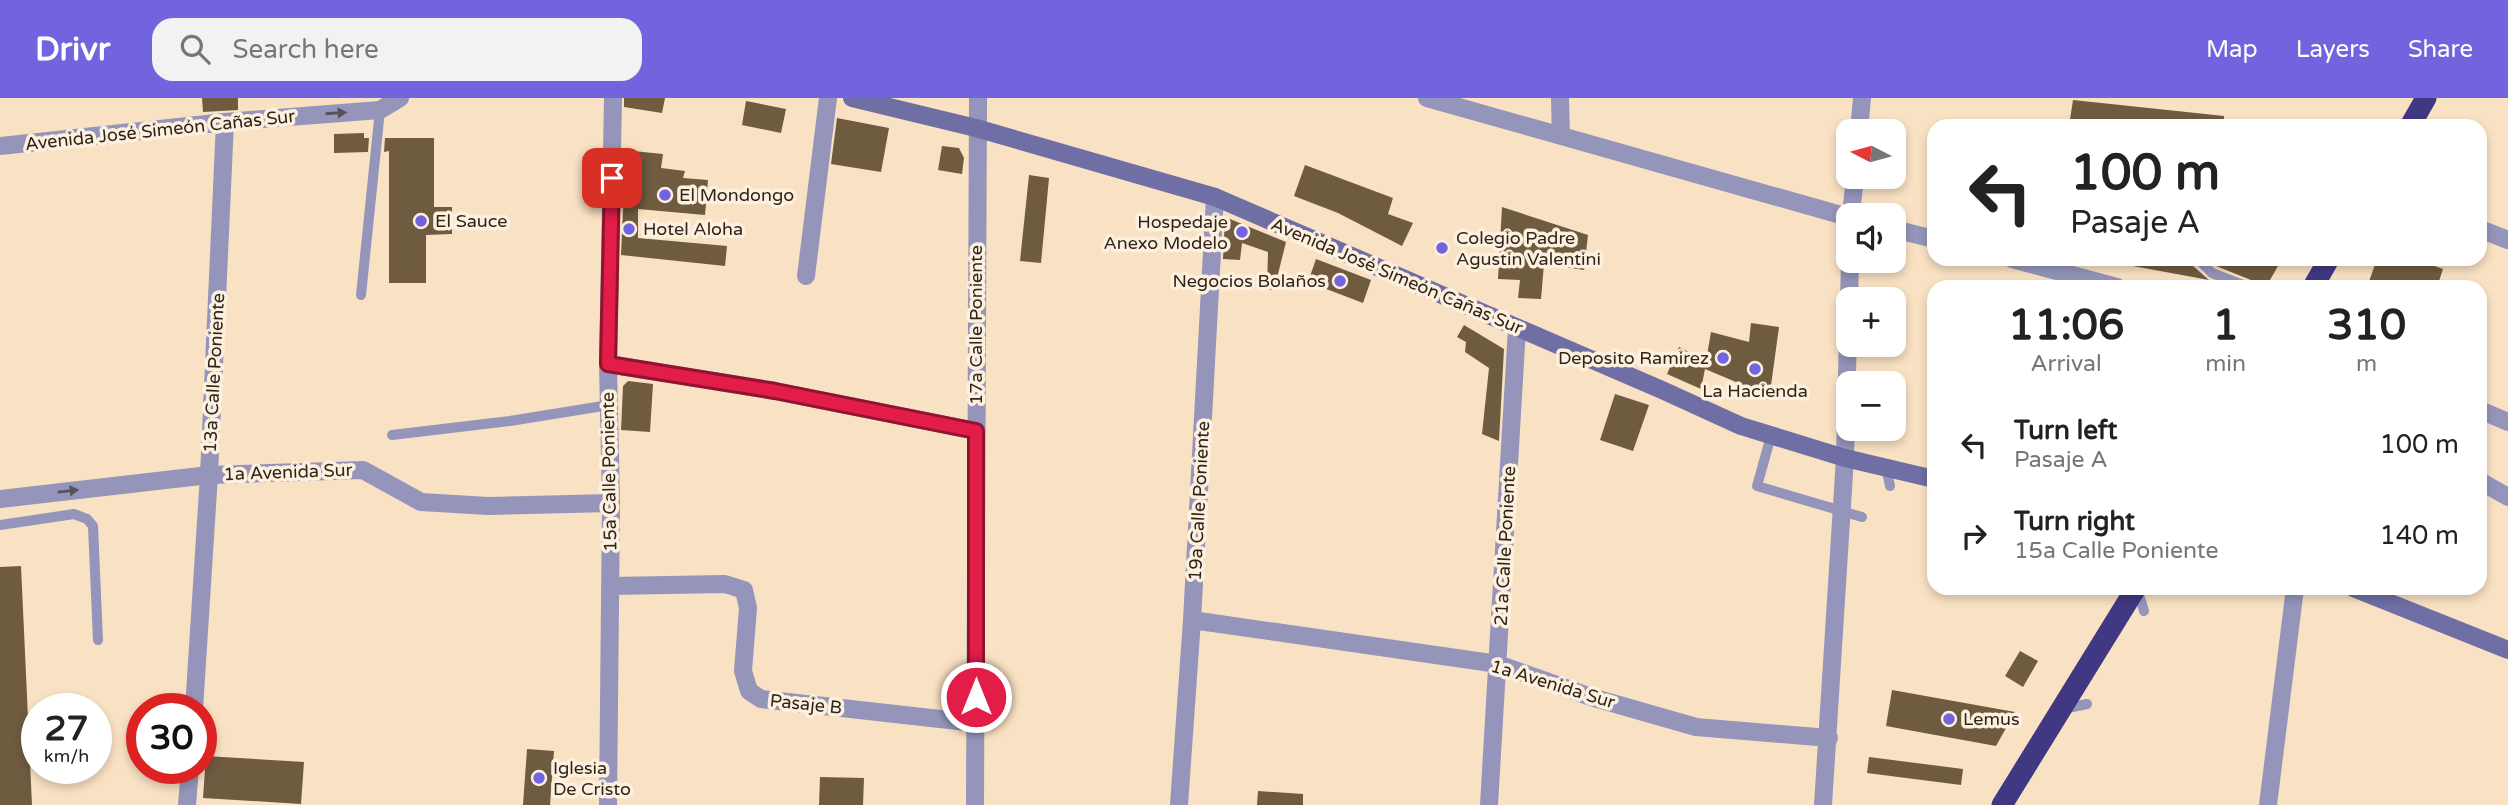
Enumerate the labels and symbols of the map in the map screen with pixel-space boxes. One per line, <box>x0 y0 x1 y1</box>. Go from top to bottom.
street label: Avenida José Simeón Cañas Sur <box>24 105 296 155</box>
one-way arrow <box>325 107 347 118</box>
north arrow <box>1836 119 1906 189</box>
pin <box>582 148 642 208</box>
place label: El Mondongo <box>679 184 794 206</box>
marker: El Mondongo <box>657 187 673 203</box>
place label: El Sauce <box>435 210 507 232</box>
place label: Hospedaje Anexo Modelo <box>1103 211 1228 254</box>
marker: El Sauce <box>413 213 429 229</box>
street label: Avenida José Simeón Cañas Sur <box>1268 213 1526 339</box>
place label: Hotel Aloha <box>643 218 743 240</box>
marker: Hotel Aloha <box>621 221 637 237</box>
marker: Hospedaje Anexo Modelo <box>1234 224 1250 240</box>
place label: Colegio Padre Agustin Valentini <box>1456 227 1601 270</box>
marker: Colegio Padre Agustin Valentini <box>1434 240 1450 256</box>
street label: 17a Calle Poniente <box>965 245 987 405</box>
place label: Negocios Bolaños <box>1172 270 1326 292</box>
marker: Negocios Bolaños <box>1332 273 1348 289</box>
street label: 13a Calle Poniente <box>199 293 229 453</box>
place label: Deposito Ramirez <box>1558 347 1709 369</box>
marker: Deposito Ramirez <box>1715 350 1731 366</box>
marker: La Hacienda <box>1747 361 1763 377</box>
place label: La Hacienda <box>1702 380 1808 402</box>
street label: 15a Calle Poniente <box>597 392 621 552</box>
street label: 19a Calle Poniente <box>1184 421 1214 581</box>
street label: 1a Avenida Sur <box>223 459 353 485</box>
street label: 21a Calle Poniente <box>1490 466 1520 626</box>
one-way arrow <box>57 486 79 497</box>
street label: 1a Avenida Sur <box>1488 655 1618 713</box>
position arrow <box>939 660 1013 734</box>
street label: Pasaje B <box>769 689 843 719</box>
speed limit sign: 30 <box>126 693 217 784</box>
place label: Lemus <box>1963 708 2020 730</box>
marker: Lemus <box>1941 711 1957 727</box>
place label: Iglesia De Cristo <box>553 757 631 800</box>
marker: Iglesia De Cristo <box>531 770 547 786</box>

